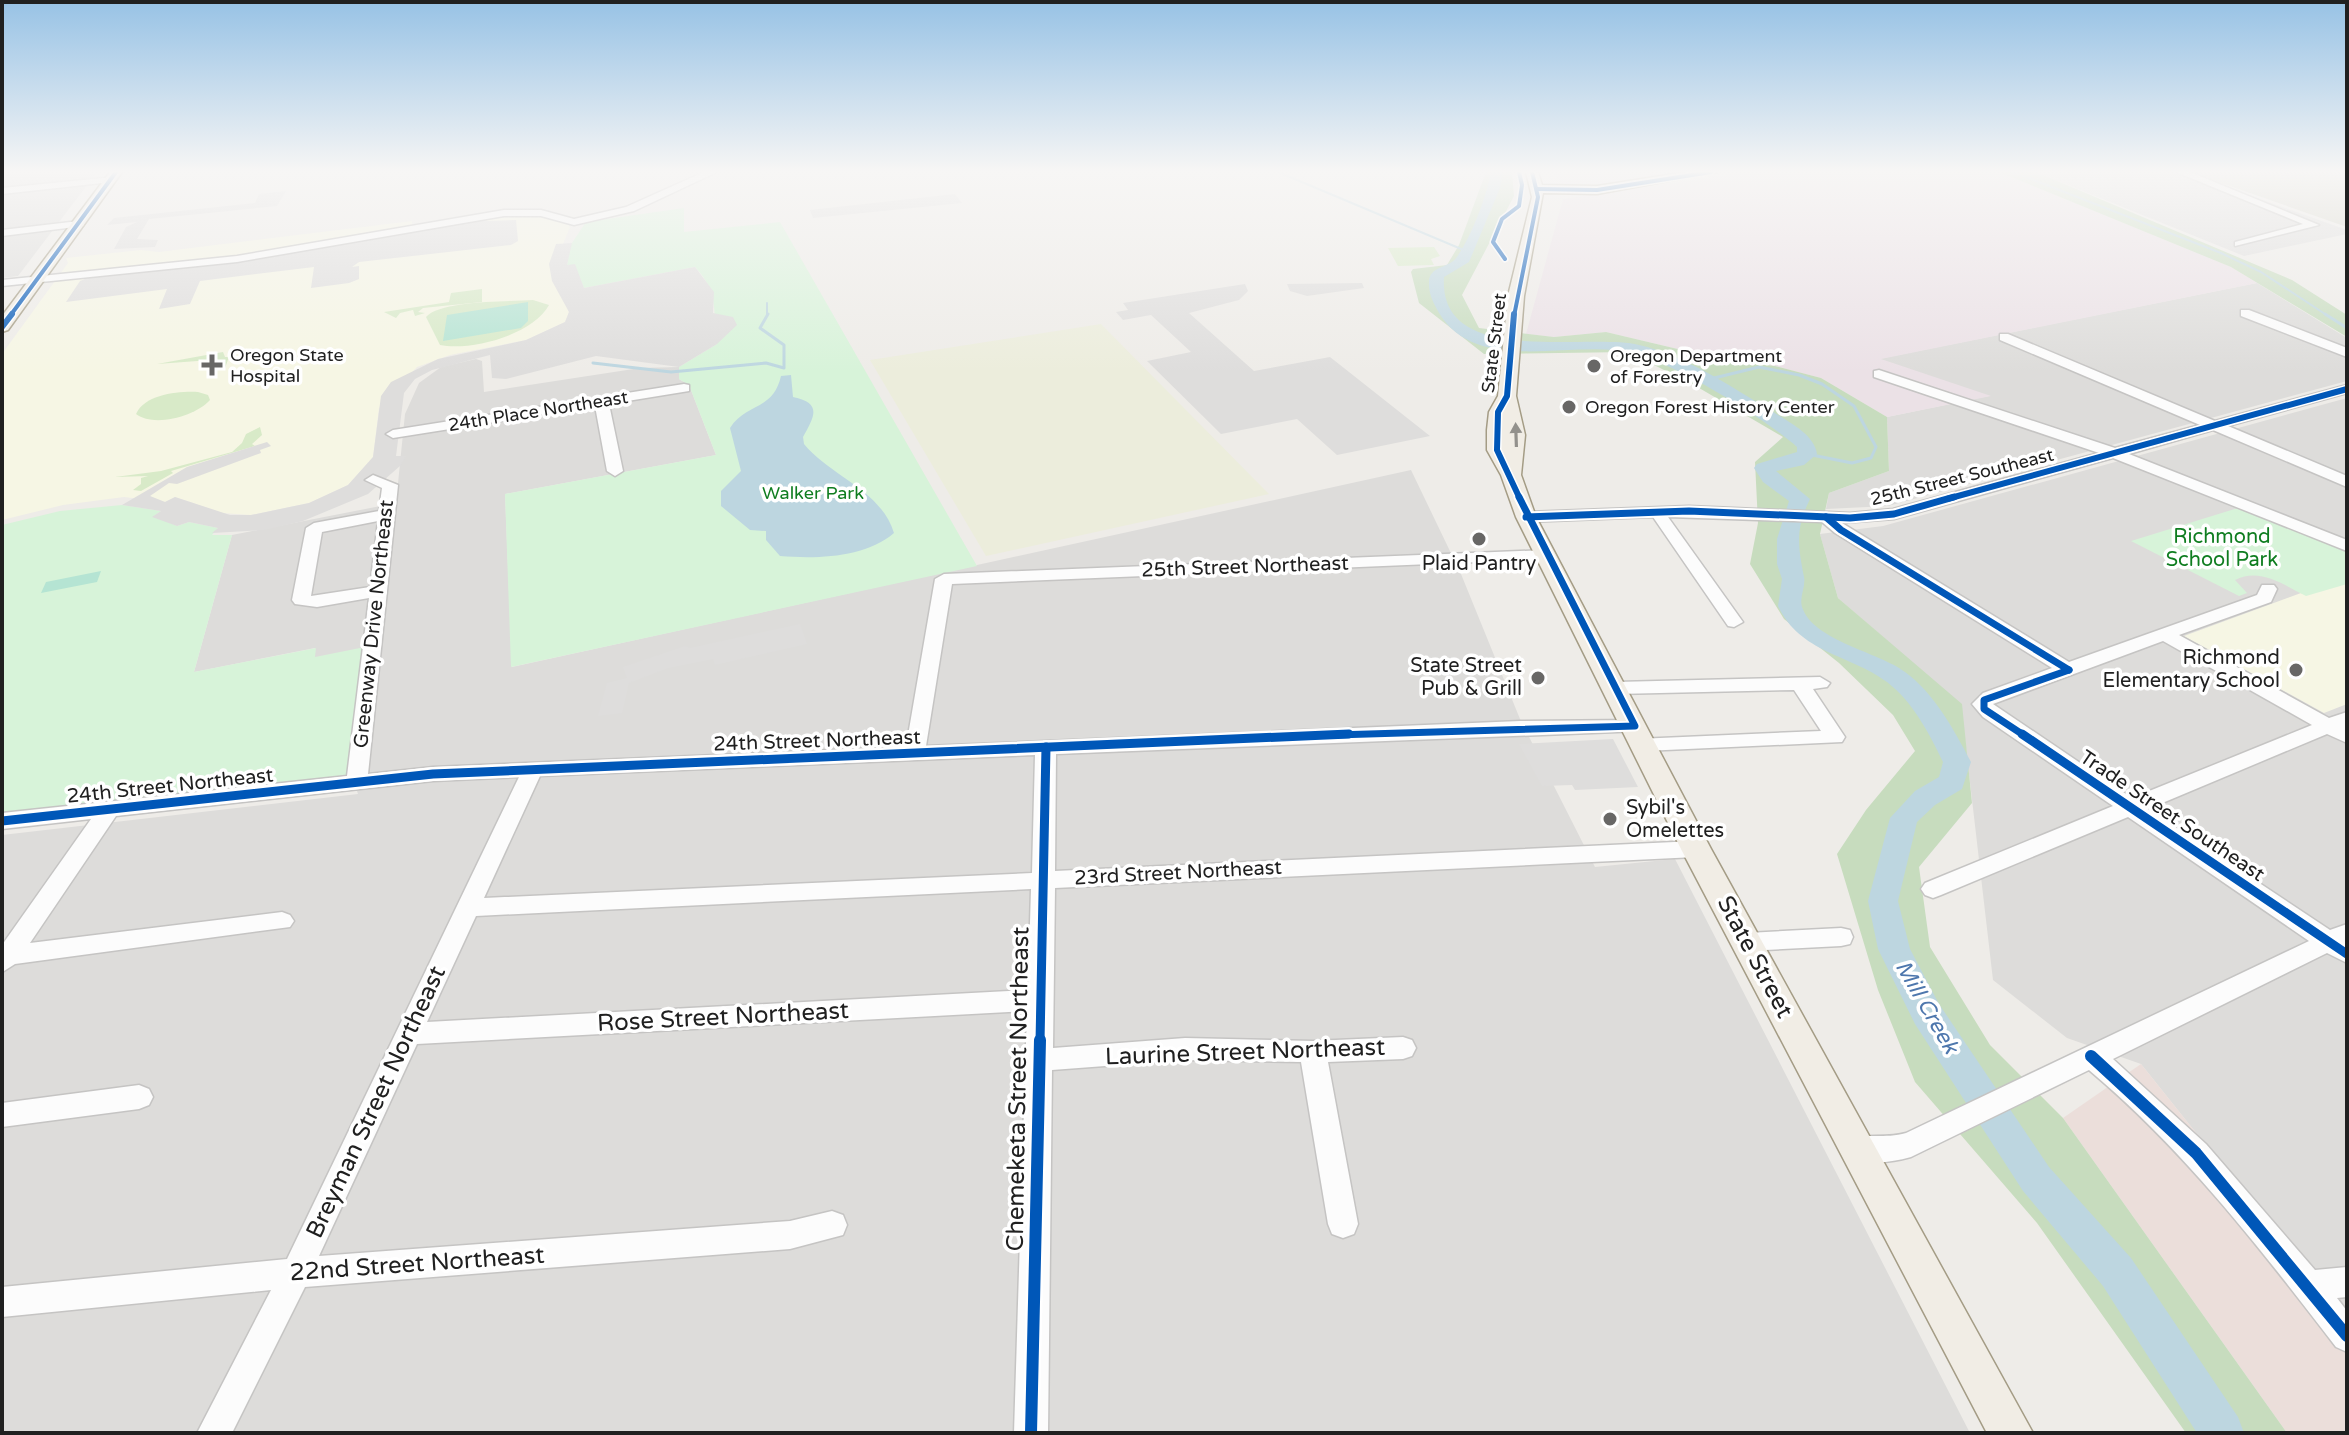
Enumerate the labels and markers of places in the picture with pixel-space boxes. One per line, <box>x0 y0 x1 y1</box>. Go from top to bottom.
place label: Oregon State Hospital <box>230 344 344 387</box>
place label: Oregon Department of Forestry <box>1610 345 1782 388</box>
marker: Oregon State Hospital <box>201 354 223 376</box>
marker: Oregon Department of Forestry <box>1585 357 1603 375</box>
place label: Oregon Forest History Center <box>1585 396 1835 418</box>
marker: Oregon Forest History Center <box>1560 398 1578 416</box>
marker: Plaid Pantry <box>1470 530 1488 548</box>
place label: Plaid Pantry <box>1422 552 1536 576</box>
place label: Richmond Elementary School <box>2102 646 2280 693</box>
place label: State Street Pub & Grill <box>1410 654 1522 701</box>
marker: Richmond Elementary School <box>2287 661 2305 679</box>
marker: State Street Pub & Grill <box>1529 669 1547 687</box>
place label: Sybil's Omelettes <box>1626 796 1724 843</box>
marker: Sybil's Omelettes <box>1601 810 1619 828</box>

